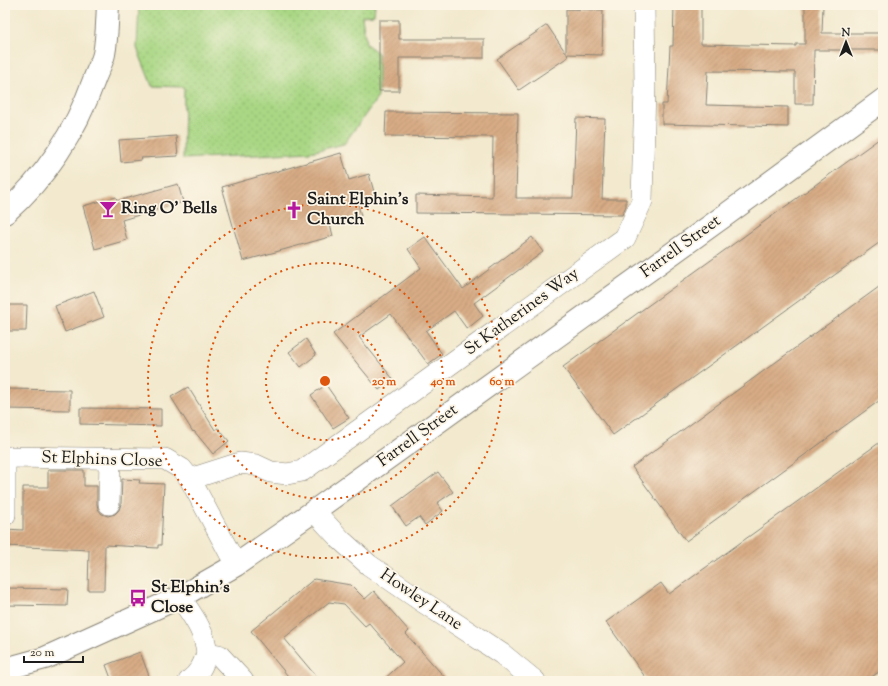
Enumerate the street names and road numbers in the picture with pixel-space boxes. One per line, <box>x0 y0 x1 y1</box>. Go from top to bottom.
street label: Farrell Street <box>636 209 726 284</box>
street label: St Katherines Way <box>460 262 585 362</box>
street label: Farrell Street <box>373 398 463 473</box>
street label: St Elphins Close <box>41 446 163 474</box>
street label: Howley Lane <box>375 563 467 637</box>

